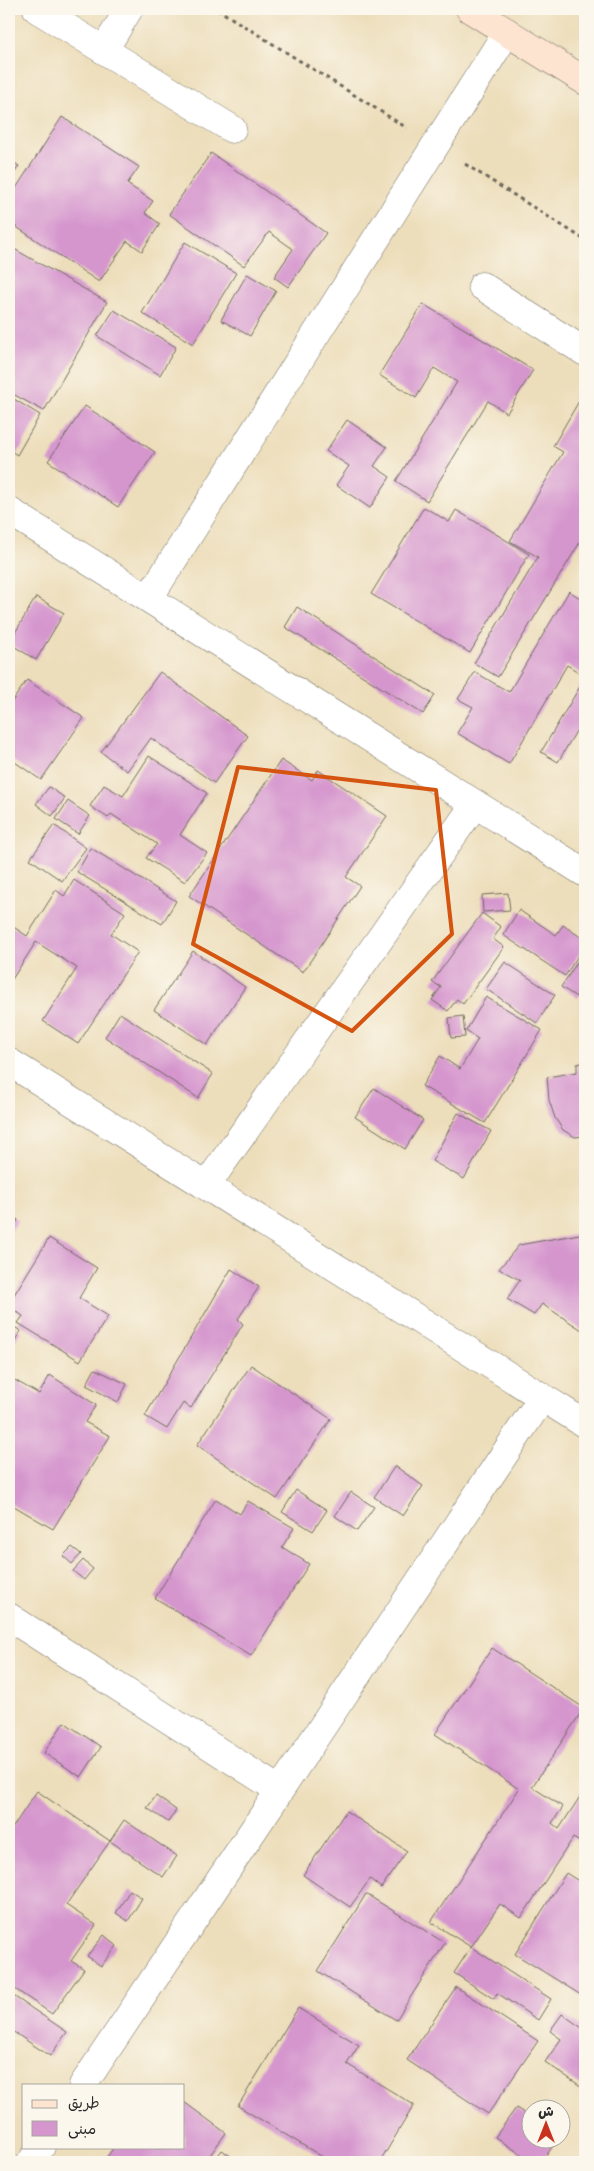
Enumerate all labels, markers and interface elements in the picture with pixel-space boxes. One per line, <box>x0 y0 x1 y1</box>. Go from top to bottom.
legend <box>22 2084 185 2148</box>
text: طريق <box>68 2090 100 2113</box>
north arrow <box>522 2098 572 2148</box>
text: ش <box>538 2100 554 2121</box>
text: مبنى <box>68 2116 96 2139</box>

